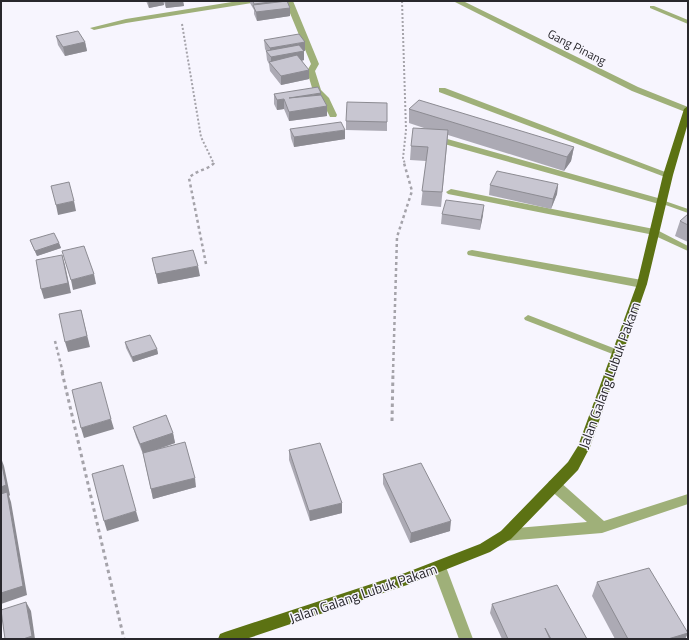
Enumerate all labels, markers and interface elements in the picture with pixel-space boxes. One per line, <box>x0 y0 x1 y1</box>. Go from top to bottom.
street label: Gang Pinang <box>544 24 610 70</box>
street label: Jalan Galang Lubuk Pakam <box>573 299 645 451</box>
street label: Jalan Galang Lubuk Pakam <box>286 558 440 628</box>

